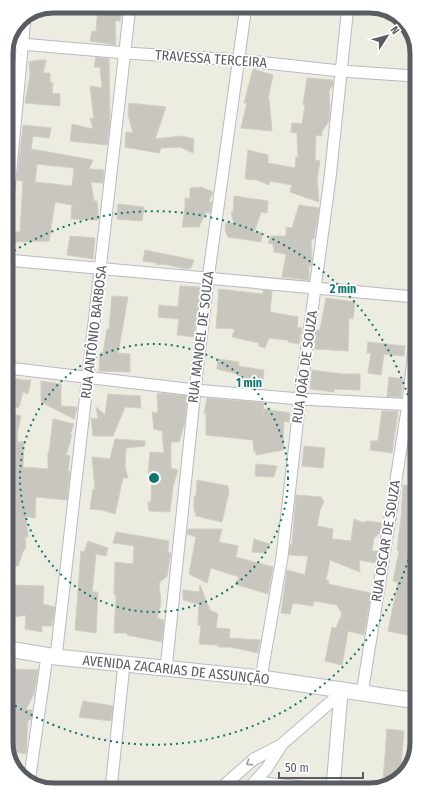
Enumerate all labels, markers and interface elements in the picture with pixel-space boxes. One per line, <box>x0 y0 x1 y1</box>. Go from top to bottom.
north arrow <box>367 16 407 56</box>
text: N <box>387 24 402 37</box>
street label: TRAVESSA TERCEIRA <box>155 47 268 71</box>
street label: RUA ANTÔNIO BARBOSA <box>76 263 111 400</box>
street label: RUA MANOEL DE SOUZA <box>184 269 218 404</box>
text: 2 min <box>329 282 356 296</box>
street label: RUA JOÃO DE SOUZA <box>289 309 321 425</box>
text: 1 min <box>236 376 262 390</box>
centre of rings <box>147 471 161 485</box>
street label: RUA OSCAR DE SOUZA <box>368 478 404 603</box>
street label: AVENIDA ZACARIAS DE ASSUNÇÃO <box>82 652 270 688</box>
scale bar <box>279 754 363 780</box>
one-way arrow <box>246 759 253 766</box>
text: 50 m <box>285 761 309 775</box>

